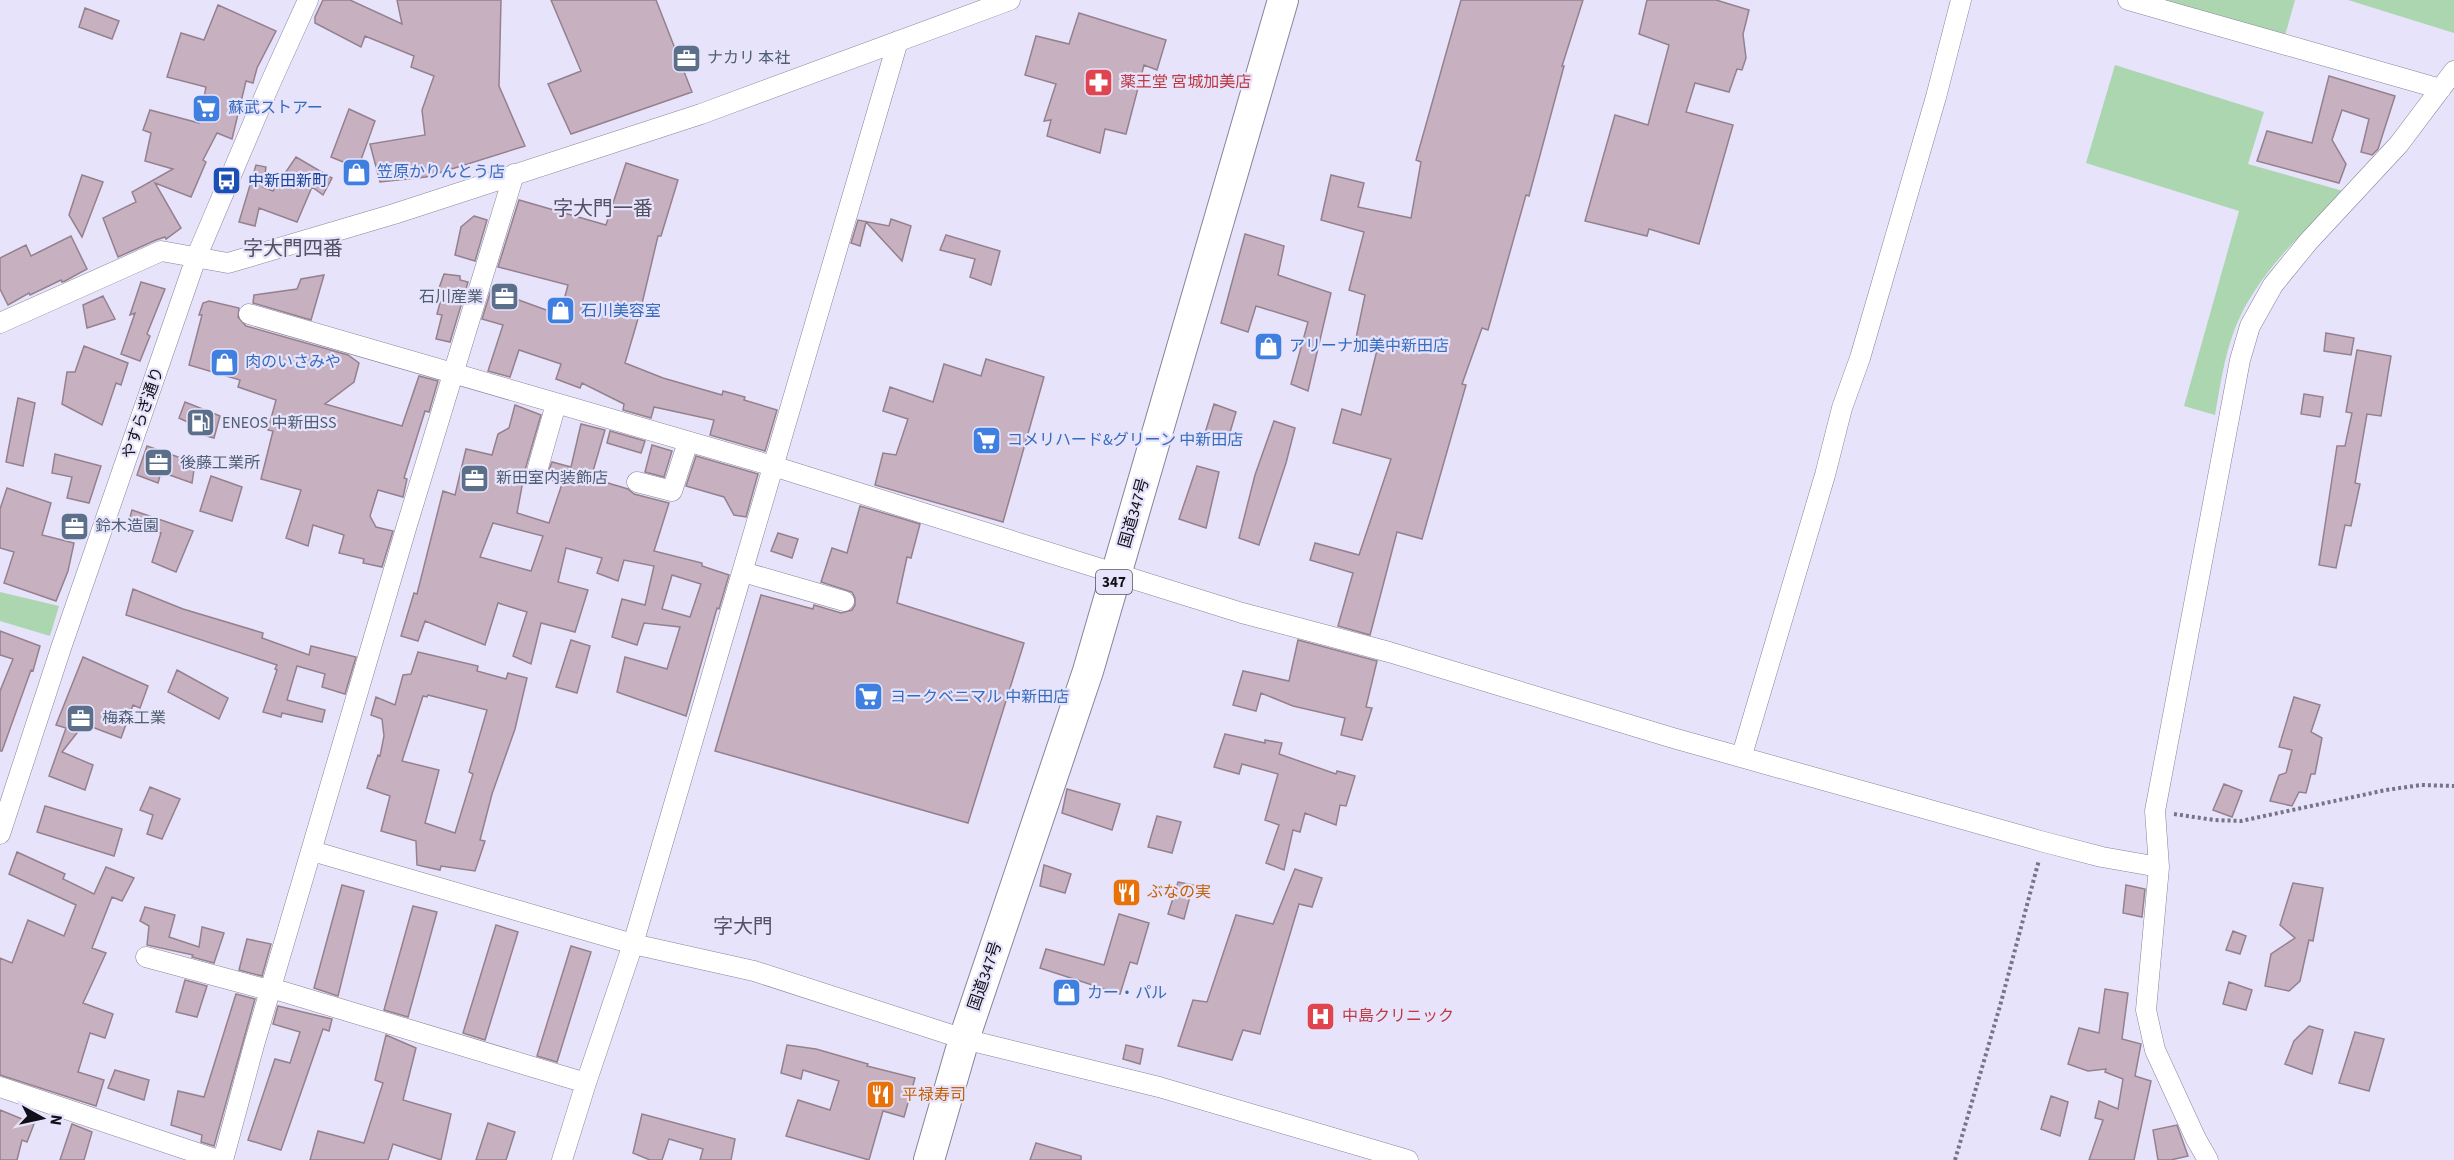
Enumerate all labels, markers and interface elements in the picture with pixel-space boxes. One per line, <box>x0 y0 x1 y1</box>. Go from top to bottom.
office icon: ナカリ 本社 <box>670 42 702 74</box>
place label: ナカリ 本社 <box>707 47 790 69</box>
pharmacy icon: 薬王堂 宮城加美店 <box>1083 66 1115 98</box>
place label: 薬王堂 宮城加美店 <box>1120 71 1251 93</box>
supermarket icon: 蘇武ストアー <box>191 92 223 124</box>
place label: 蘇武ストアー <box>228 97 323 119</box>
shop icon: 笠原かりんとう店 <box>340 156 372 188</box>
place label: 笠原かりんとう店 <box>377 161 505 183</box>
bus stop icon: 中新田新町 <box>211 165 243 197</box>
place label: 中新田新町 <box>248 170 328 192</box>
district label: 字大門一番 <box>553 195 653 223</box>
district label: 字大門四番 <box>243 235 343 263</box>
office icon: 石川産業 <box>488 281 520 313</box>
place label: 石川産業 <box>419 286 483 308</box>
shop icon: 石川美容室 <box>544 295 576 327</box>
place label: 石川美容室 <box>581 300 661 322</box>
shop icon: アリーナ加美中新田店 <box>1252 330 1284 362</box>
place label: アリーナ加美中新田店 <box>1289 335 1449 357</box>
shop icon: 肉のいさみや <box>208 346 240 378</box>
place label: 肉のいさみや <box>245 351 341 373</box>
street label: やすらぎ通り <box>117 364 169 462</box>
fuel station icon: ENEOS 中新田SS <box>185 407 217 439</box>
place label: ENEOS 中新田SS <box>222 412 336 434</box>
supermarket icon: コメリハード&グリーン 中新田店 <box>970 424 1002 456</box>
place label: コメリハード&グリーン 中新田店 <box>1007 429 1243 451</box>
office icon: 後藤工業所 <box>143 447 175 479</box>
place label: 後藤工業所 <box>180 452 260 474</box>
office icon: 新田室内装飾店 <box>459 462 491 494</box>
place label: 新田室内装飾店 <box>496 467 608 489</box>
street label: 国道347号 <box>1114 475 1154 551</box>
office icon: 鈴木造園 <box>58 510 90 542</box>
place label: 鈴木造園 <box>95 515 159 537</box>
road number: 347 <box>1096 570 1132 594</box>
supermarket icon: ヨークベニマル 中新田店 <box>853 681 885 713</box>
place label: ヨークベニマル 中新田店 <box>890 686 1069 708</box>
office icon: 梅森工業 <box>65 702 97 734</box>
place label: 梅森工業 <box>102 707 166 729</box>
restaurant icon: ぶなの実 <box>1110 876 1142 908</box>
place label: ぶなの実 <box>1147 881 1211 903</box>
district label: 字大門 <box>713 913 773 941</box>
street label: 国道347号 <box>963 938 1007 1014</box>
shop icon: カー・パル <box>1050 977 1082 1009</box>
place label: カー・パル <box>1087 982 1167 1004</box>
hospital icon: 中島クリニック <box>1305 1000 1337 1032</box>
place label: 中島クリニック <box>1342 1005 1454 1027</box>
restaurant icon: 平禄寿司 <box>865 1079 897 1111</box>
place label: 平禄寿司 <box>902 1084 966 1106</box>
north arrow <box>12 1088 72 1148</box>
text: N <box>44 1113 67 1127</box>

